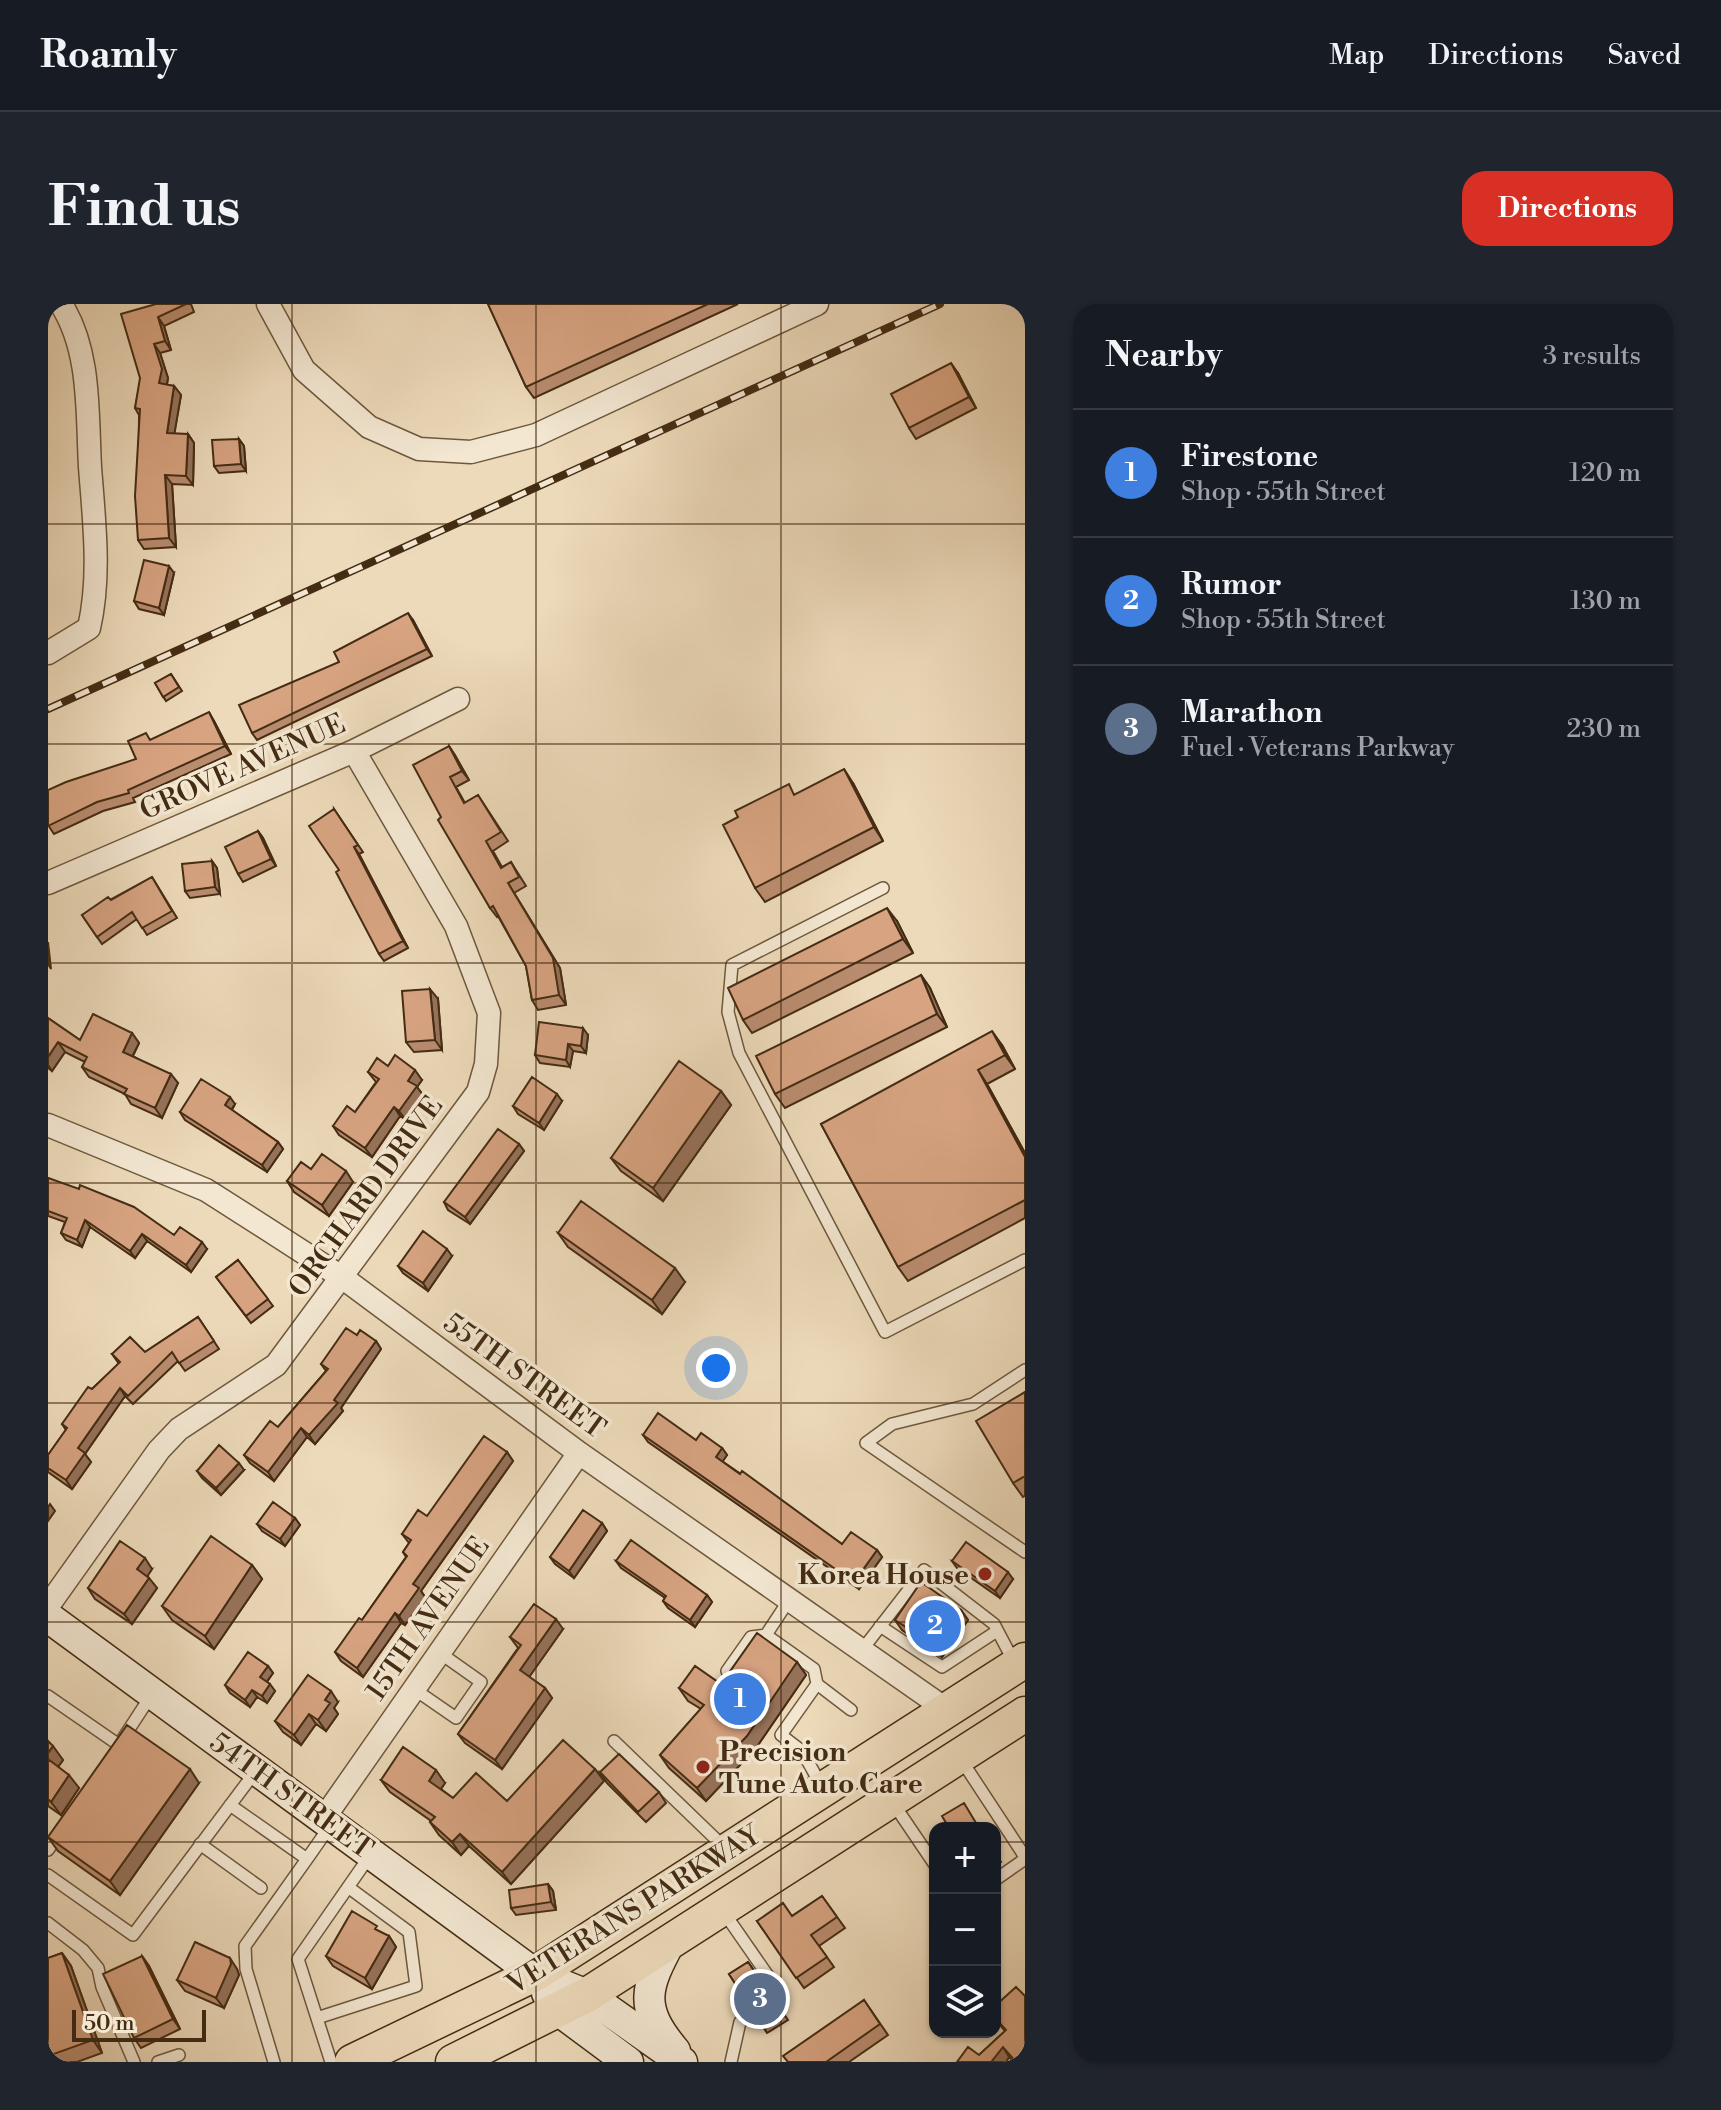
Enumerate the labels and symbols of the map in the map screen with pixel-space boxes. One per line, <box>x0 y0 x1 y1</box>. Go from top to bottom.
street label: GROVE AVENUE <box>135 706 351 828</box>
street label: ORCHARD DRIVE <box>282 1089 451 1304</box>
street label: 55TH STREET <box>436 1306 612 1447</box>
your location <box>696 1348 736 1388</box>
street label: 15TH AVENUE <box>359 1530 498 1707</box>
place label: Korea House <box>798 1558 969 1593</box>
marker: Korea House <box>976 1565 994 1583</box>
pin: 2 <box>909 1596 961 1656</box>
pin: 1 <box>714 1669 766 1729</box>
street label: 54TH STREET <box>203 1725 380 1867</box>
place label: Precision Tune Auto Care <box>719 1735 923 1802</box>
marker: Precision Tune Auto Care <box>694 1758 712 1776</box>
street label: VETERANS PARKWAY <box>500 1817 768 2003</box>
pin: 3 <box>734 1969 786 2029</box>
scale bar <box>72 2006 206 2042</box>

